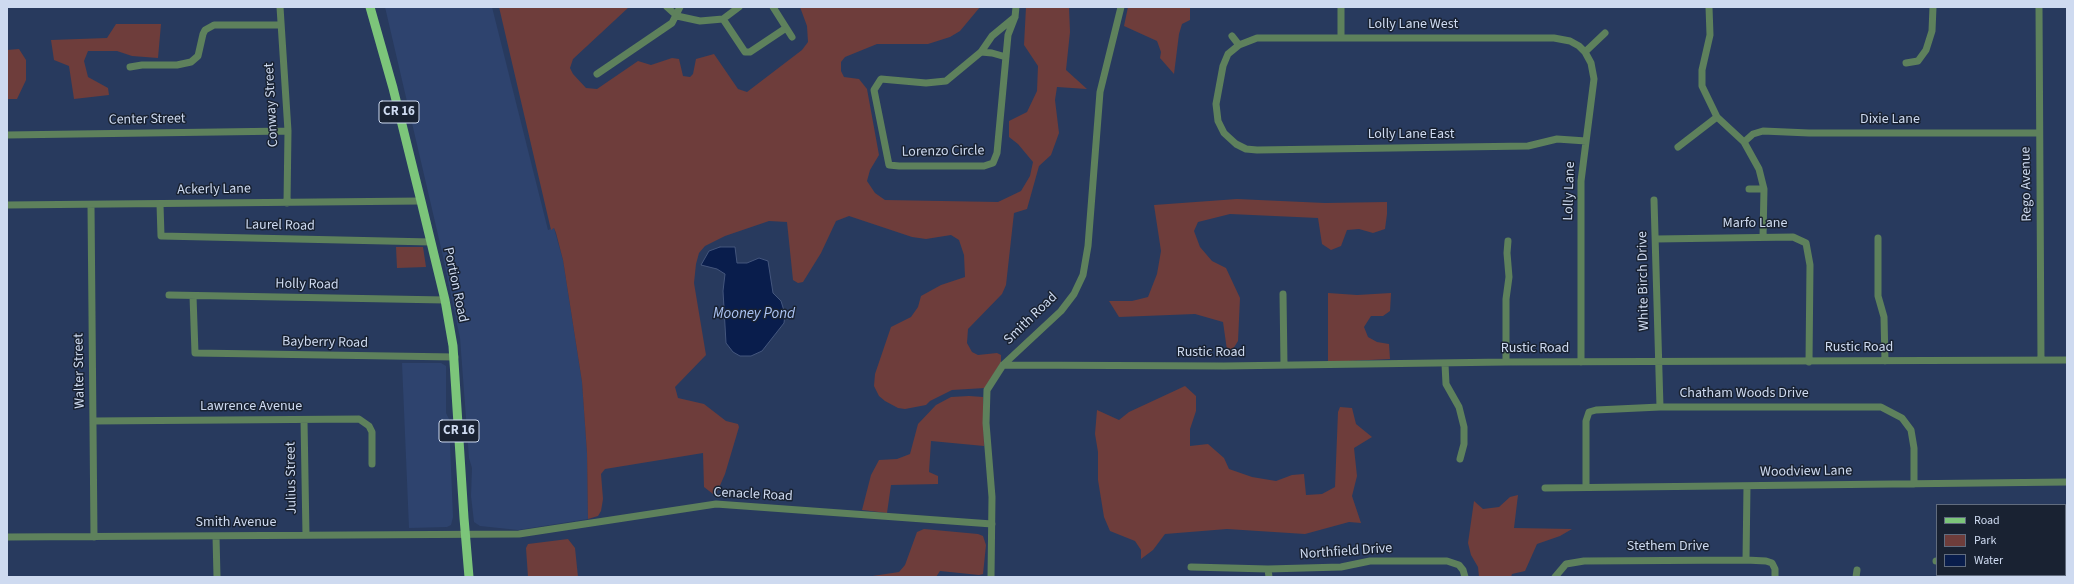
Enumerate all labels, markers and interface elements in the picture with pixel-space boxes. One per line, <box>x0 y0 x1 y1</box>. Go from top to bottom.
street label: Lolly Lane West <box>1368 17 1458 33</box>
street label: Conway Street <box>261 62 283 148</box>
road number: CR 16 <box>379 101 419 123</box>
street label: Center Street <box>108 111 186 129</box>
street label: Dixie Lane <box>1860 112 1920 128</box>
street label: Lolly Lane East <box>1368 127 1454 143</box>
street label: Lorenzo Circle <box>901 143 985 161</box>
street label: Rego Avenue <box>2018 146 2036 222</box>
street label: Lolly Lane <box>1561 161 1579 221</box>
street label: Ackerly Lane <box>177 181 251 199</box>
street label: Marfo Lane <box>1723 216 1787 232</box>
street label: Laurel Road <box>245 217 315 235</box>
street label: White Birch Drive <box>1635 231 1653 331</box>
street label: Portion Road <box>439 246 471 324</box>
street label: Holly Road <box>275 276 339 294</box>
street label: Smith Road <box>1001 289 1061 349</box>
water label: Mooney Pond <box>713 306 795 324</box>
street label: Walter Street <box>71 333 89 409</box>
street label: Bayberry Road <box>282 334 368 352</box>
street label: Rustic Road <box>1825 340 1893 356</box>
street label: Rustic Road <box>1501 341 1569 357</box>
street label: Rustic Road <box>1177 345 1245 361</box>
street label: Chatham Woods Drive <box>1679 386 1809 402</box>
street label: Lawrence Avenue <box>200 399 302 415</box>
road number: CR 16 <box>439 420 479 442</box>
street label: Julius Street <box>283 442 301 514</box>
street label: Woodview Lane <box>1760 463 1852 481</box>
street label: Cenacle Road <box>713 485 793 505</box>
legend <box>1936 504 2066 576</box>
text: Road <box>1974 512 2000 529</box>
street label: Smith Avenue <box>196 515 276 531</box>
text: Park <box>1974 532 1996 549</box>
street label: Stethem Drive <box>1627 539 1709 555</box>
street label: Northfield Drive <box>1299 540 1393 564</box>
text: Water <box>1974 552 2003 569</box>

